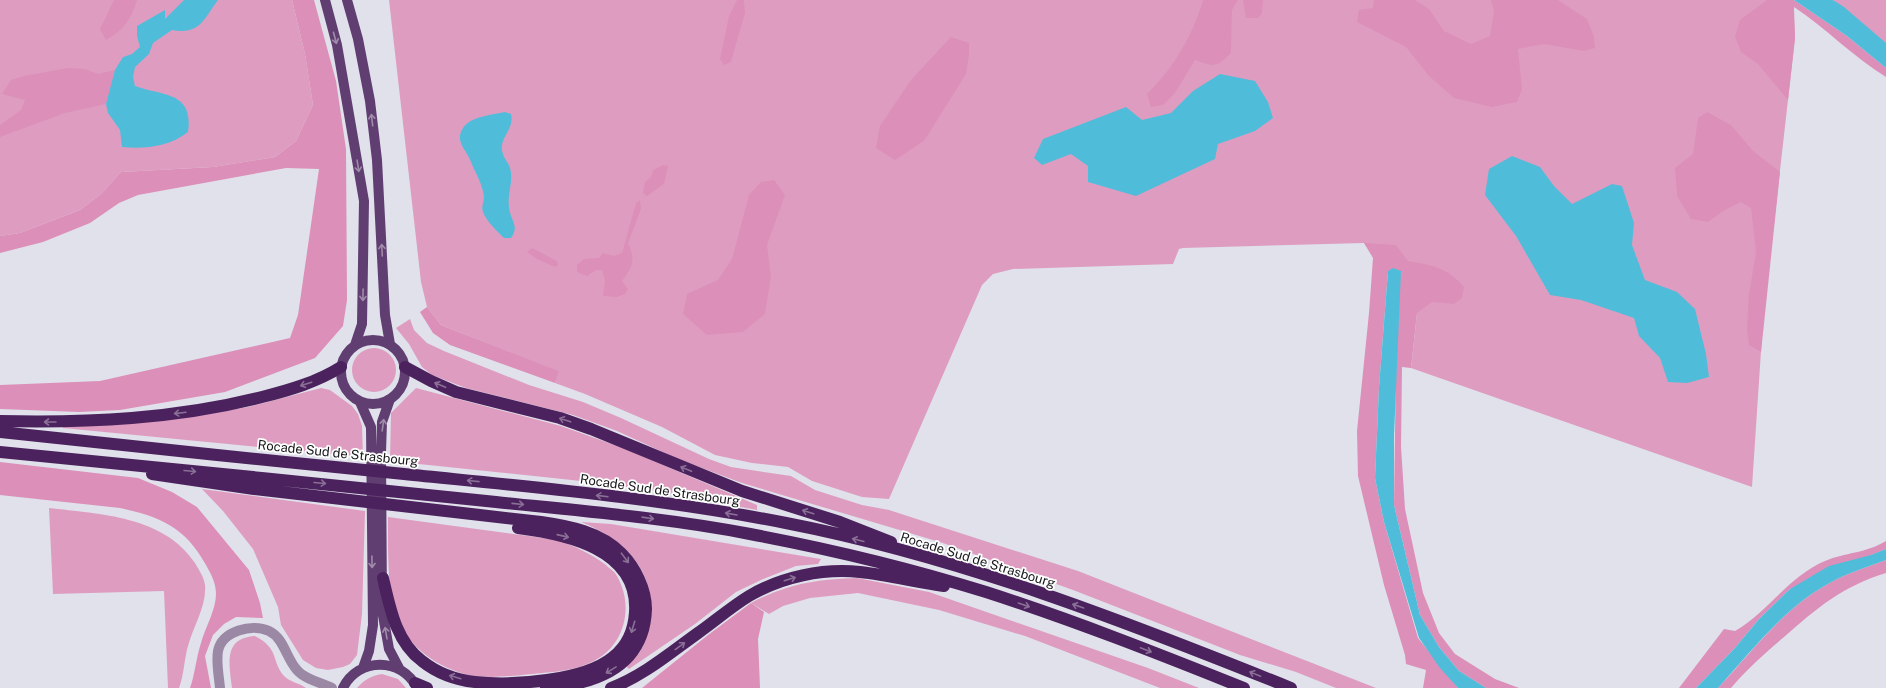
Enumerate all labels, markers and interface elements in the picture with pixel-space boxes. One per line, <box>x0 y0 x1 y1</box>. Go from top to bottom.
one-way arrow <box>332 31 339 44</box>
one-way arrow <box>368 114 376 127</box>
one-way arrow <box>354 159 362 172</box>
one-way arrow <box>378 244 385 257</box>
one-way arrow <box>359 288 367 301</box>
one-way arrow <box>300 381 313 388</box>
one-way arrow <box>435 381 447 389</box>
one-way arrow <box>174 410 187 417</box>
one-way arrow <box>559 416 572 423</box>
one-way arrow <box>44 418 57 426</box>
one-way arrow <box>379 419 387 432</box>
street label: Rocade Sud de Strasbourg <box>257 437 419 469</box>
one-way arrow <box>680 464 692 472</box>
one-way arrow <box>183 467 196 474</box>
street label: Rocade Sud de Strasbourg <box>579 471 741 509</box>
one-way arrow <box>467 478 480 485</box>
one-way arrow <box>313 479 326 487</box>
one-way arrow <box>596 492 609 499</box>
one-way arrow <box>512 500 525 508</box>
one-way arrow <box>802 508 815 515</box>
one-way arrow <box>725 509 738 517</box>
one-way arrow <box>641 514 654 522</box>
street label: Rocade Sud de Strasbourg <box>899 529 1057 591</box>
one-way arrow <box>556 532 569 540</box>
one-way arrow <box>852 536 865 544</box>
one-way arrow <box>621 553 630 564</box>
one-way arrow <box>368 555 375 568</box>
one-way arrow <box>783 575 796 582</box>
one-way arrow <box>1072 601 1084 609</box>
one-way arrow <box>1018 602 1030 610</box>
one-way arrow <box>629 620 636 633</box>
one-way arrow <box>381 626 389 639</box>
one-way arrow <box>674 642 685 650</box>
one-way arrow <box>1140 646 1152 654</box>
one-way arrow <box>605 667 617 675</box>
one-way arrow <box>1250 669 1262 677</box>
one-way arrow <box>449 673 462 680</box>

